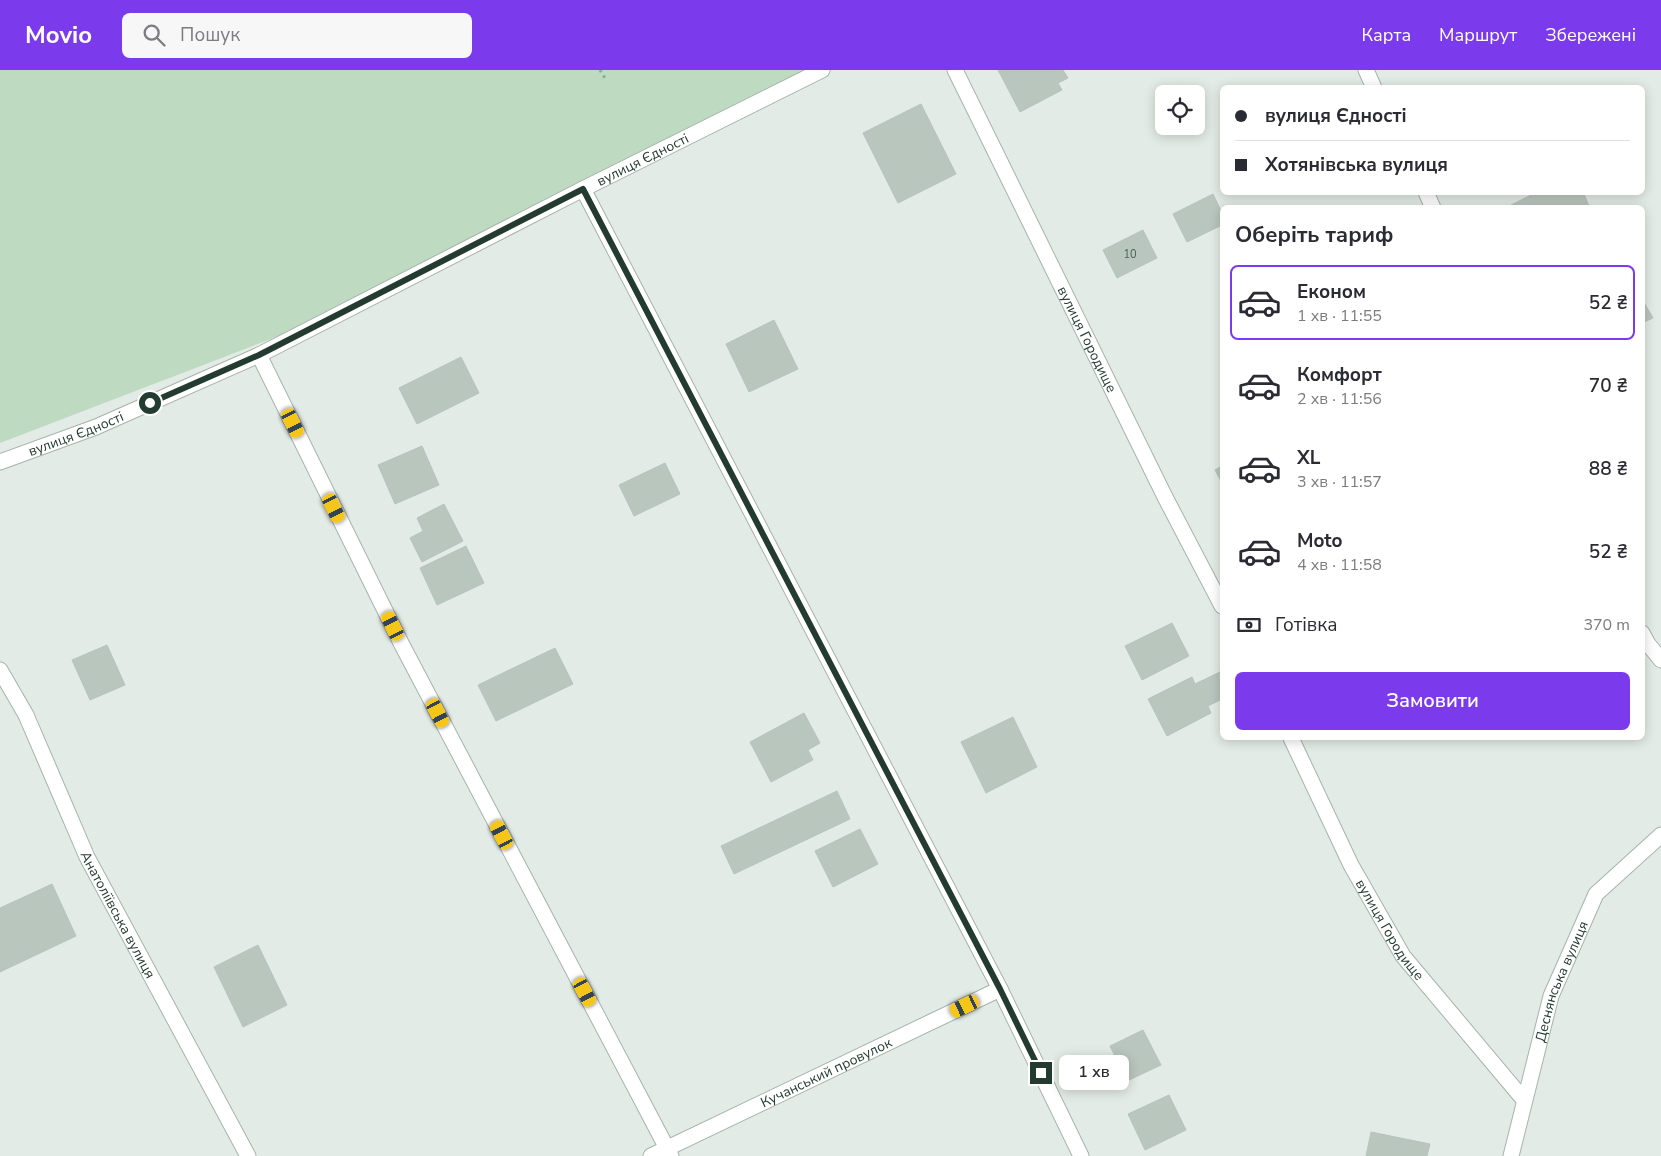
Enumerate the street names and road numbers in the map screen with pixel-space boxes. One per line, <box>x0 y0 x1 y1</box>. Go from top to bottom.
street label: вулиця Єдності <box>594 129 692 191</box>
street label: вулиця Городище <box>1053 283 1121 396</box>
street label: вулиця Єдності <box>26 407 127 461</box>
street label: Анатоліївська вулиця <box>76 848 160 982</box>
street label: вулиця Городище <box>1351 876 1428 984</box>
street label: Деснянська вулиця <box>1531 918 1593 1044</box>
street label: Кучанський провулок <box>757 1033 896 1112</box>

